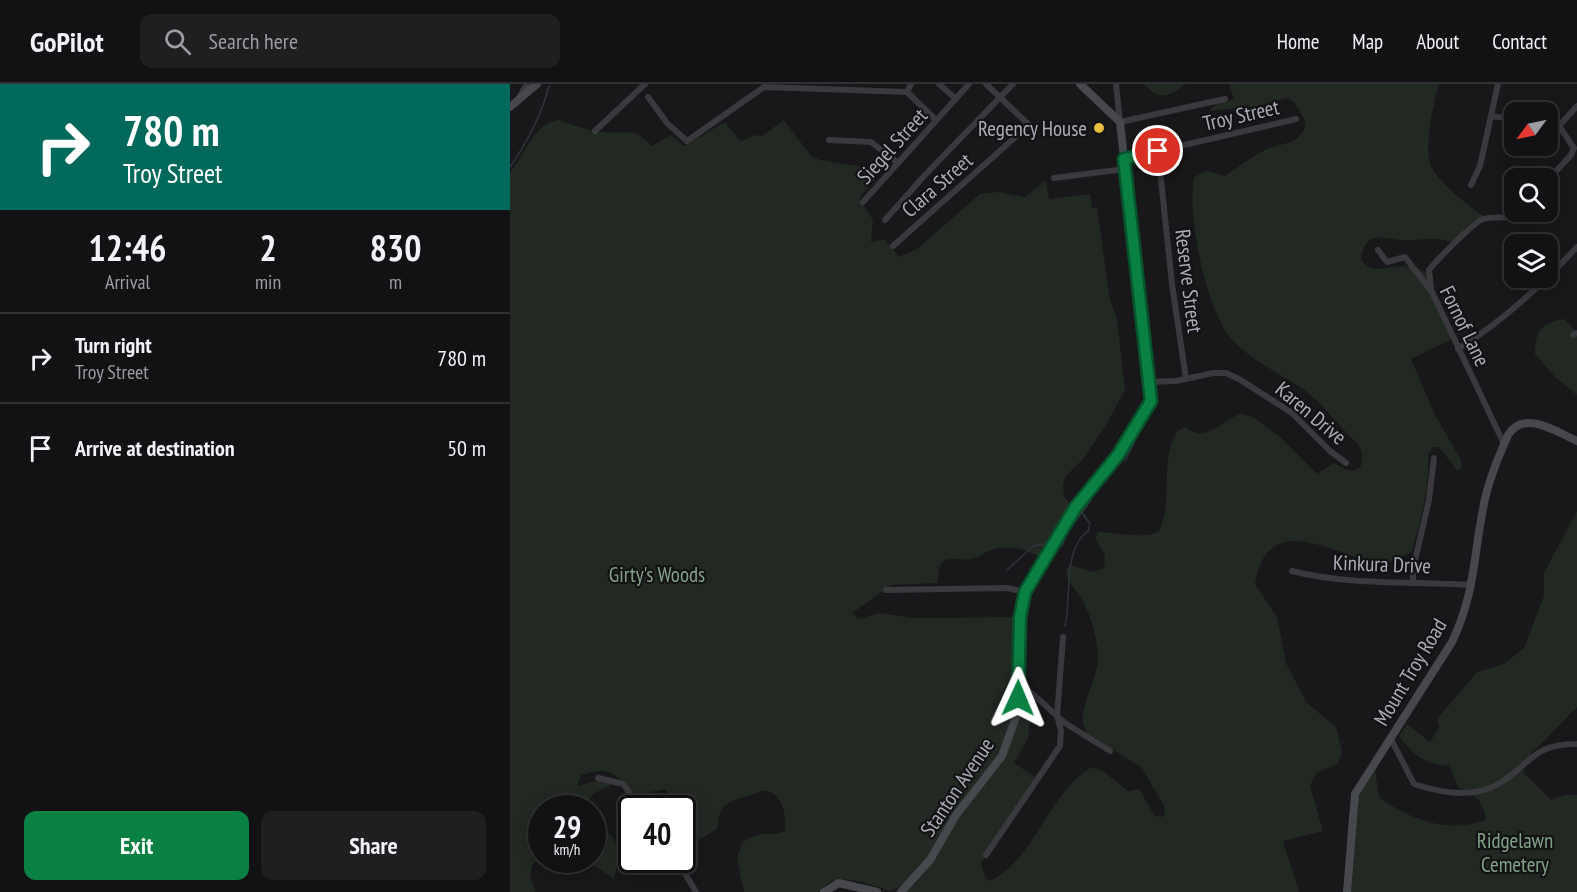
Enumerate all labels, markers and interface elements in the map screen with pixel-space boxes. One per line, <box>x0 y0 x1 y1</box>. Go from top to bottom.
search box <box>140 14 560 68</box>
text: GoPilot <box>30 23 104 60</box>
icon: search <box>161 25 194 58</box>
text: Search here <box>209 27 298 55</box>
text: Home <box>1277 28 1319 55</box>
text: Map <box>1352 28 1383 55</box>
text: About <box>1416 28 1459 55</box>
text: Contact <box>1492 28 1547 55</box>
street label: Troy Street <box>1200 93 1282 137</box>
street label: Siegel Street <box>851 102 933 189</box>
north arrow <box>1504 102 1558 156</box>
map controls <box>1504 102 1558 288</box>
text: 780 m <box>123 103 220 158</box>
icon: right <box>24 108 102 186</box>
place label: Regency House <box>978 115 1087 142</box>
marker: Regency House <box>1092 121 1106 135</box>
pin <box>1132 125 1183 176</box>
icon: arrive <box>1141 134 1174 167</box>
street label: Clara Street <box>896 147 978 223</box>
text: Troy Street <box>123 156 223 190</box>
button: search <box>1504 168 1558 222</box>
text: 12:46 <box>89 224 166 271</box>
text: 2 <box>259 224 277 271</box>
text: 830 <box>370 224 421 271</box>
street label: Reserve Street <box>1169 228 1209 335</box>
button: layers <box>1504 234 1558 288</box>
text: Arrival <box>105 269 150 295</box>
text: min <box>255 269 281 295</box>
text: m <box>389 269 402 295</box>
street label: Fornof Lane <box>1434 281 1496 371</box>
text: Turn right <box>75 331 152 359</box>
icon: right <box>24 342 57 375</box>
text: 780 m <box>437 344 486 372</box>
text: Troy Street <box>75 359 149 385</box>
street label: Karen Drive <box>1270 375 1352 451</box>
icon: arrive <box>24 432 57 465</box>
text: Arrive at destination <box>75 434 235 462</box>
text: 50 m <box>447 434 486 462</box>
street label: Kinkura Drive <box>1332 549 1432 579</box>
park label: Girty's Woods <box>609 561 705 588</box>
street label: Mount Troy Road <box>1367 614 1453 730</box>
position arrow <box>986 666 1050 730</box>
street label: Stanton Avenue <box>914 732 1000 842</box>
speed limit sign: 40 <box>618 795 696 873</box>
text: 29 <box>553 807 581 846</box>
button: Exit <box>24 811 249 880</box>
button: Share <box>261 811 486 880</box>
park label: Ridgelawn Cemetery <box>1477 827 1553 878</box>
text: km/h <box>554 840 580 859</box>

